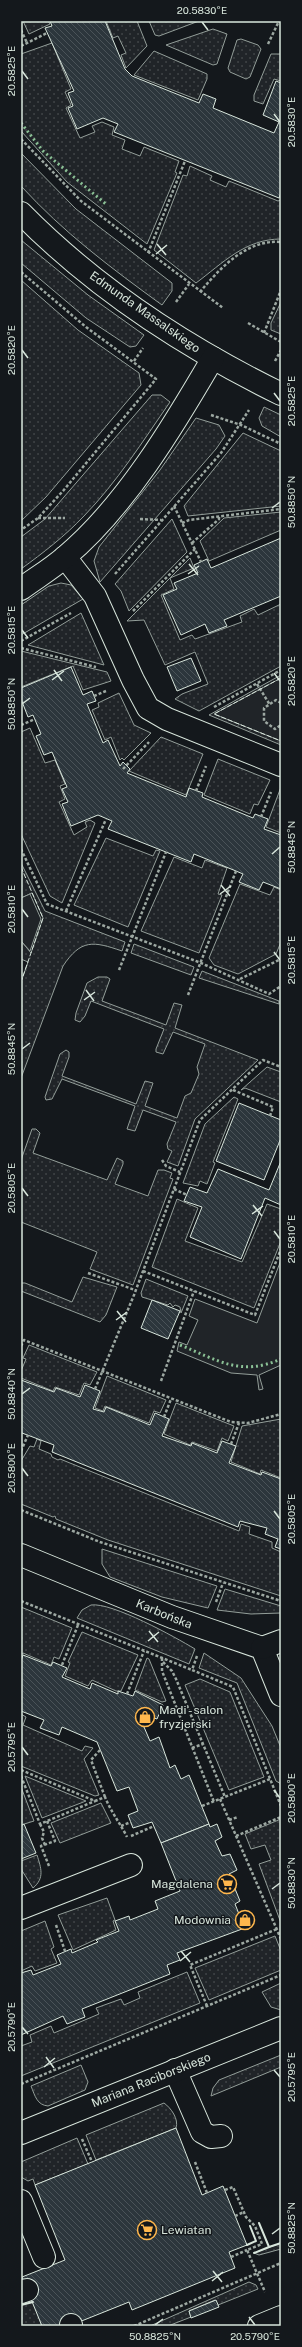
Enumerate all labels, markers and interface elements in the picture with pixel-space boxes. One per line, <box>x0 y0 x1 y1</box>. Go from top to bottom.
text: 20.5830°E <box>177 4 227 16</box>
text: 20.5825°E <box>5 46 17 96</box>
text: 20.5830°E <box>285 97 297 147</box>
street label: Edmunda Massalskiego <box>87 269 203 356</box>
text: 20.5820°E <box>5 325 17 375</box>
text: 20.5825°E <box>285 376 297 426</box>
text: 50.8850°N <box>285 476 297 528</box>
text: 20.5815°E <box>5 606 17 654</box>
text: 20.5820°E <box>285 656 297 706</box>
text: 50.8850°N <box>5 678 17 730</box>
text: 50.8845°N <box>285 821 297 873</box>
text: 20.5810°E <box>5 885 17 933</box>
text: 20.5815°E <box>285 936 297 984</box>
text: 50.8845°N <box>5 1023 17 1075</box>
text: 20.5805°E <box>5 1163 17 1213</box>
text: 20.5810°E <box>285 1215 297 1263</box>
text: 50.8840°N <box>5 1368 17 1420</box>
text: 20.5800°E <box>5 1443 17 1493</box>
text: 20.5805°E <box>285 1494 297 1544</box>
street label: Karbońska <box>134 1596 194 1632</box>
place label: Madi - salon fryzjerski <box>159 1703 223 1731</box>
shop icon: Madi - salon fryzjerski <box>134 1706 156 1728</box>
text: 20.5795°E <box>5 1722 17 1772</box>
text: 20.5800°E <box>285 1773 297 1823</box>
text: 50.8830°N <box>285 1857 297 1909</box>
supermarket icon: Magdalena <box>216 1873 238 1895</box>
place label: Magdalena <box>151 1877 213 1891</box>
shop icon: Modownia <box>234 1909 256 1931</box>
place label: Modownia <box>174 1913 231 1927</box>
text: 20.5790°E <box>5 2002 17 2052</box>
street label: Mariana Raciborskiego <box>89 2050 213 2110</box>
text: 20.5795°E <box>285 2052 297 2102</box>
text: 50.8825°N <box>285 2202 297 2254</box>
supermarket icon: Lewiatan <box>136 2219 158 2241</box>
place label: Lewiatan <box>161 2223 211 2237</box>
text: 50.8825°N <box>129 2330 181 2342</box>
text: 20.5790°E <box>230 2330 280 2342</box>

